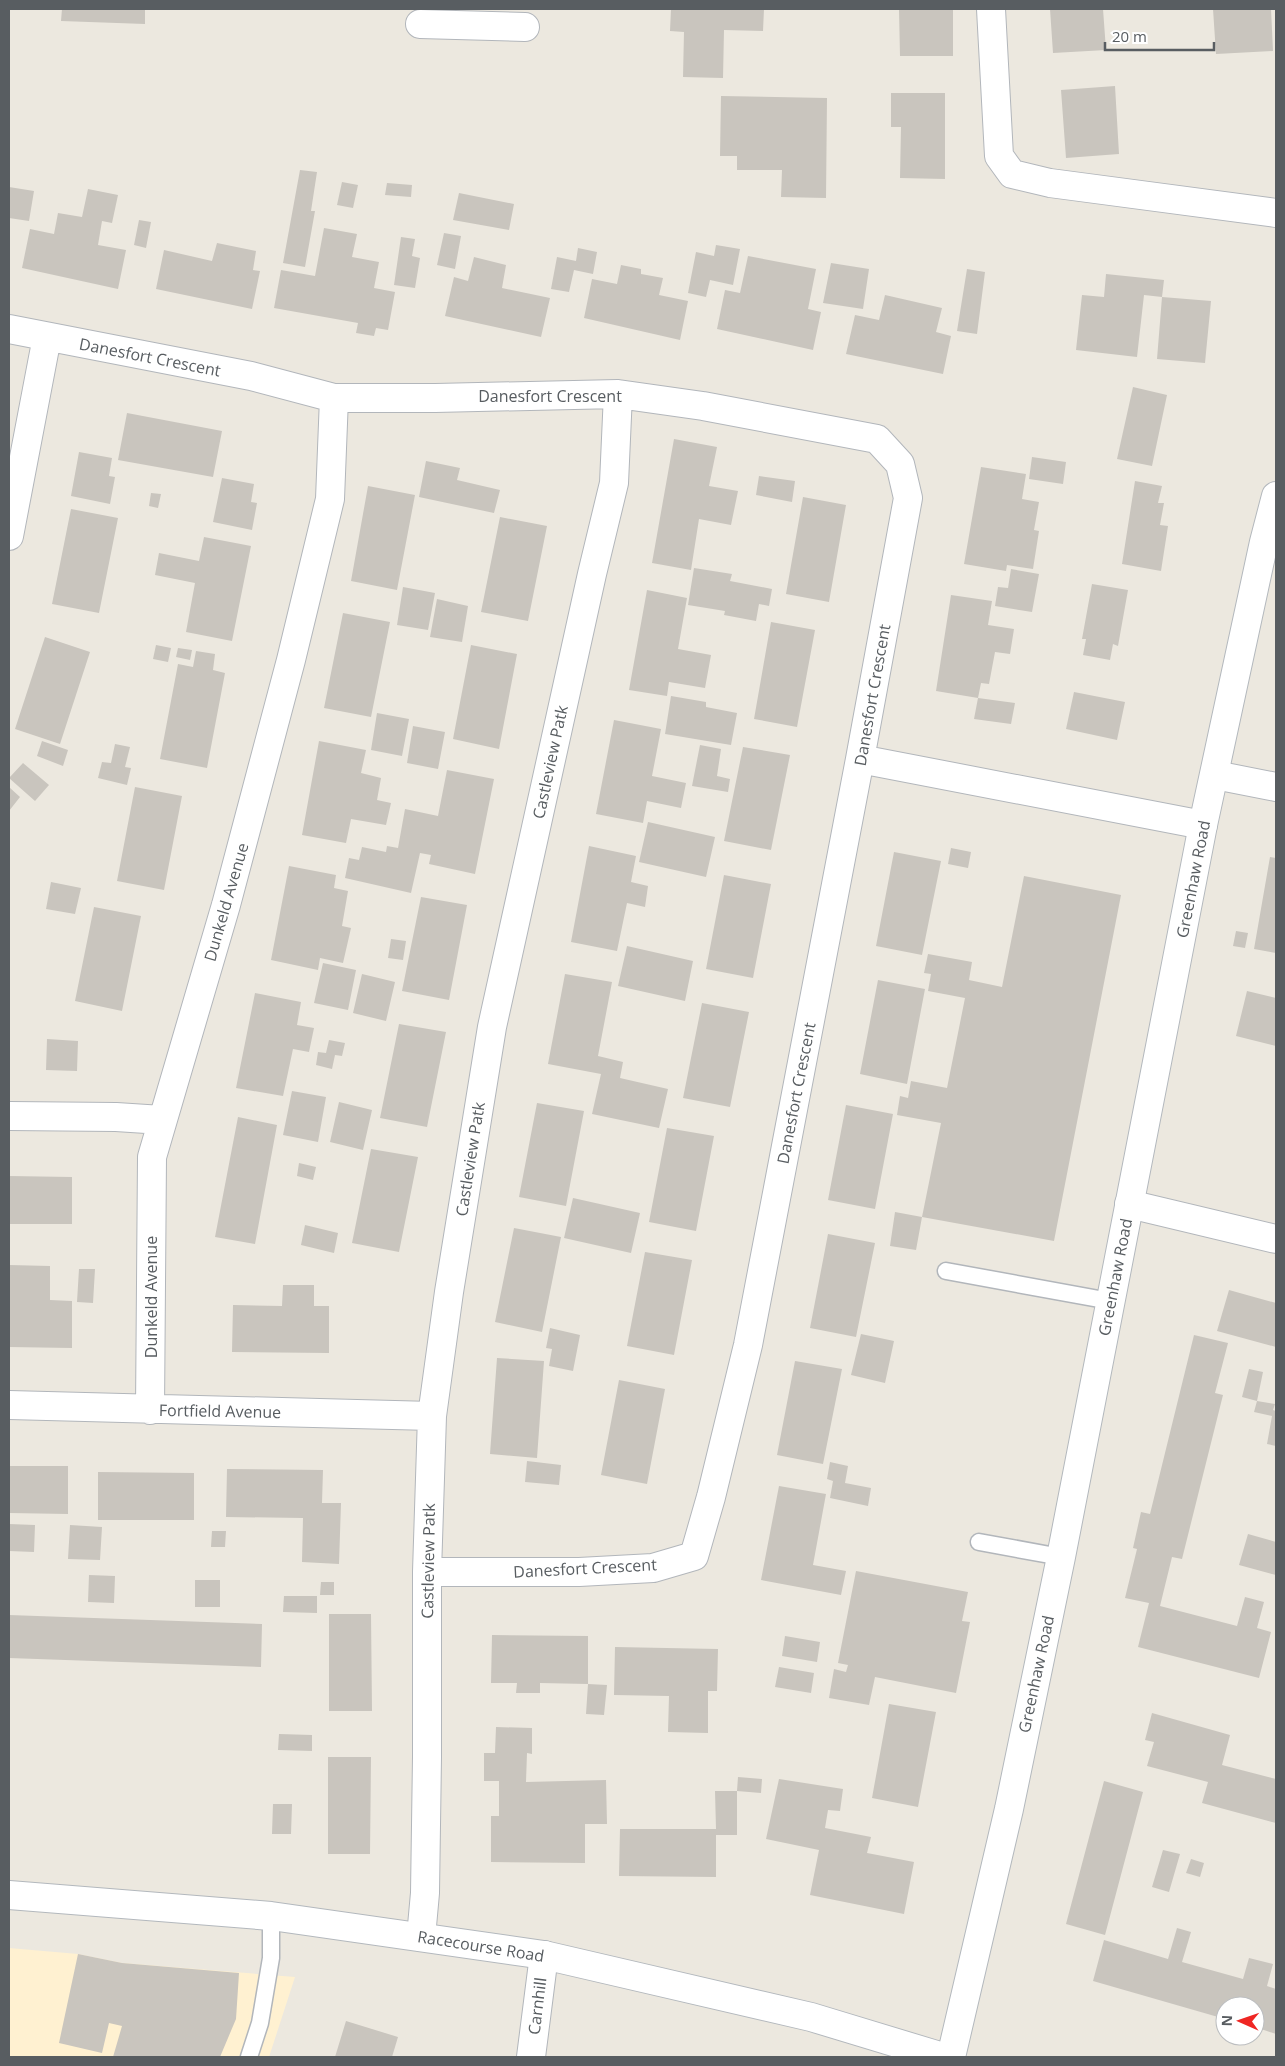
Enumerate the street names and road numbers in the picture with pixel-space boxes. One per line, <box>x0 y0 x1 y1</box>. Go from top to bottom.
street label: Danesfort Crescent <box>77 332 223 382</box>
street label: Danesfort Crescent <box>478 385 622 407</box>
street label: Danesfort Crescent <box>849 622 895 768</box>
street label: Castleview Patk <box>527 703 573 821</box>
street label: Greenhaw Road <box>1171 818 1215 940</box>
street label: Dunkeld Avenue <box>199 840 253 964</box>
street label: Danesfort Crescent <box>771 1020 821 1166</box>
street label: Castleview Patk <box>450 1100 490 1218</box>
street label: Greenhaw Road <box>1093 1216 1137 1338</box>
street label: Dunkeld Avenue <box>140 1236 162 1358</box>
street label: Fortfield Avenue <box>159 1399 281 1423</box>
street label: Castleview Patk <box>416 1502 440 1619</box>
street label: Danesfort Crescent <box>513 1553 658 1583</box>
street label: Greenhaw Road <box>1013 1613 1059 1735</box>
street label: Racecourse Road <box>416 1925 546 1967</box>
street label: Carnhill <box>523 1976 551 2036</box>

